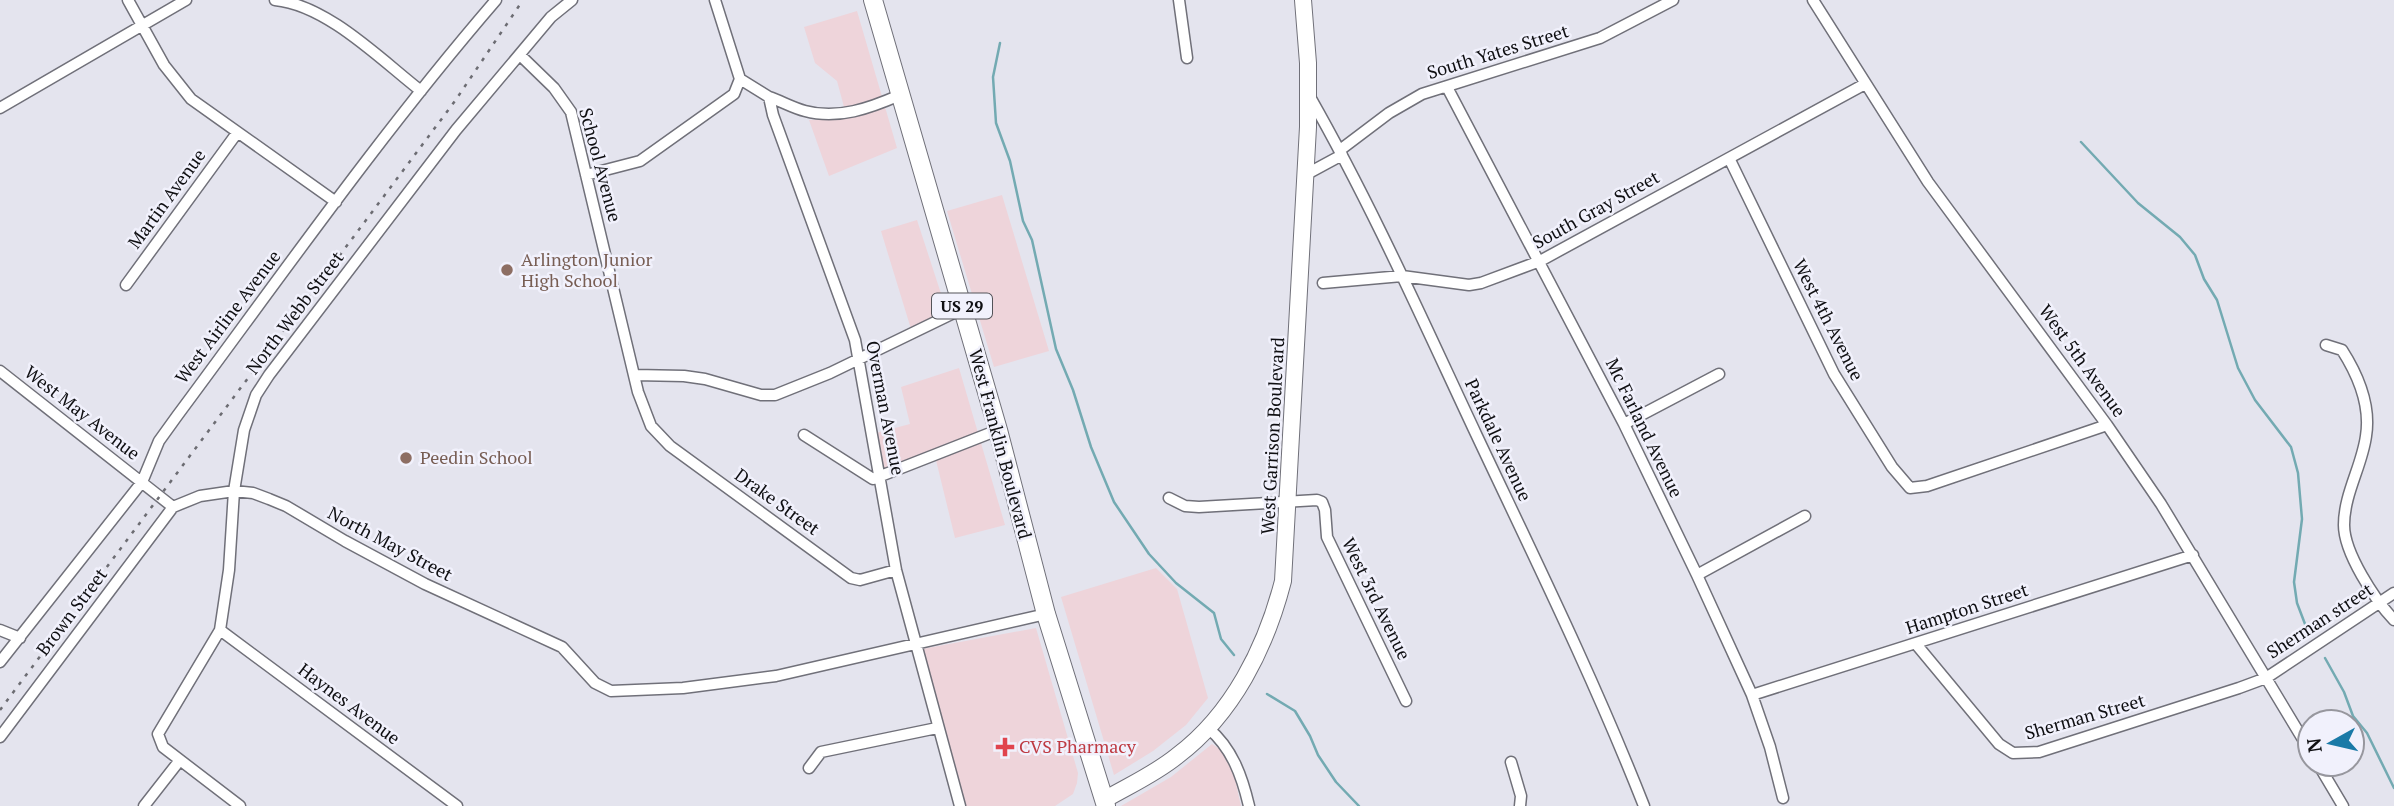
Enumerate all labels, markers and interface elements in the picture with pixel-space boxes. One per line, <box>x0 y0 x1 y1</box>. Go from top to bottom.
street label: South Yates Street <box>1424 18 1572 84</box>
street label: School Avenue <box>574 105 628 224</box>
street label: Martin Avenue <box>122 144 210 253</box>
street label: South Gray Street <box>1528 164 1663 254</box>
street label: West Airline Avenue <box>169 245 285 388</box>
street label: North Webb Street <box>240 246 349 379</box>
place label: Arlington Junior High School <box>521 247 652 292</box>
street label: West 4th Avenue <box>1788 255 1870 384</box>
marker: Arlington Junior High School <box>499 262 515 278</box>
road number: US 29 <box>932 294 992 318</box>
street label: West 5th Avenue <box>2034 299 2132 421</box>
street label: West Garrison Boulevard <box>1255 337 1289 535</box>
street label: Overman Avenue <box>861 339 911 477</box>
street label: West Franklin Boulevard <box>964 346 1038 541</box>
street label: Mc Farland Avenue <box>1601 354 1689 501</box>
street label: West May Avenue <box>20 360 145 465</box>
street label: Parkdale Avenue <box>1460 374 1538 505</box>
place label: Peedin School <box>420 445 533 469</box>
marker: Peedin School <box>398 450 414 466</box>
street label: Drake Street <box>730 462 825 540</box>
street label: North May Street <box>324 500 457 586</box>
street label: West 3rd Avenue <box>1337 534 1417 664</box>
street label: Brown Street <box>30 562 112 660</box>
street label: Hampton Street <box>1902 577 2031 639</box>
street label: Sherman street <box>2262 577 2377 663</box>
street label: Haynes Avenue <box>294 657 405 749</box>
street label: Sherman Street <box>2022 687 2148 745</box>
north arrow <box>2296 708 2366 778</box>
place label: CVS Pharmacy <box>1019 734 1137 758</box>
text: N <box>2300 736 2327 754</box>
marker: CVS Pharmacy <box>997 739 1013 755</box>

